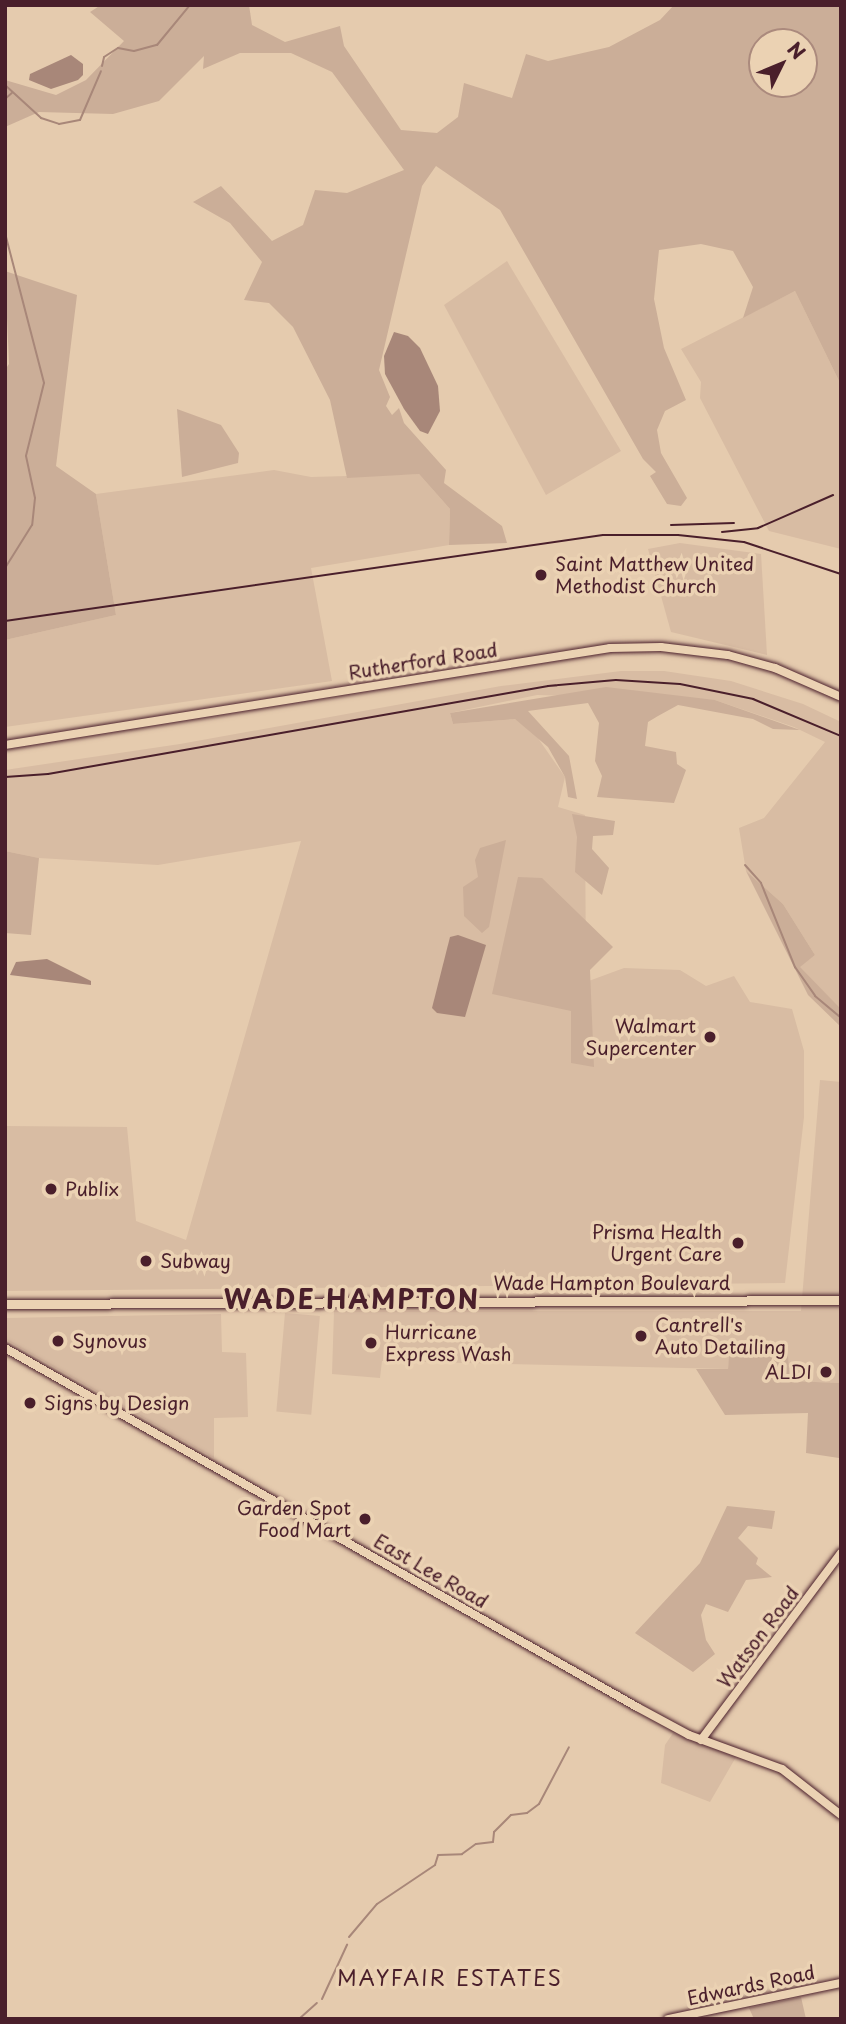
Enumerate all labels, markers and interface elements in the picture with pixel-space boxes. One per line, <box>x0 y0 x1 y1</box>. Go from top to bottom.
north arrow <box>748 28 818 98</box>
text: N <box>782 35 812 65</box>
place label: Saint Matthew United Methodist Church <box>555 553 757 597</box>
marker: Saint Matthew United Methodist Church <box>533 567 549 583</box>
street label: Rutherford Road <box>347 638 499 684</box>
place label: Walmart Supercenter <box>586 1015 696 1059</box>
marker: Walmart Supercenter <box>702 1029 718 1045</box>
place label: Publix <box>65 1178 119 1200</box>
marker: Publix <box>43 1181 59 1197</box>
place label: Prisma Health Urgent Care <box>591 1221 722 1265</box>
marker: Prisma Health Urgent Care <box>728 1233 748 1253</box>
place label: Subway <box>160 1250 231 1272</box>
marker: Subway <box>138 1253 154 1269</box>
street label: Wade Hampton Boulevard <box>493 1272 731 1294</box>
district label: WADE HAMPTON <box>225 1283 479 1315</box>
place label: Cantrell's Auto Detailing <box>655 1314 789 1358</box>
place label: Hurricane Express Wash <box>385 1321 510 1365</box>
marker: Cantrell's Auto Detailing <box>633 1328 649 1344</box>
place label: Synovus <box>72 1330 147 1352</box>
marker: Synovus <box>50 1333 66 1349</box>
marker: Hurricane Express Wash <box>363 1335 379 1351</box>
place label: ALDI <box>765 1361 812 1383</box>
marker: ALDI <box>818 1364 834 1380</box>
place label: Signs by Design <box>44 1392 189 1414</box>
marker: Signs by Design <box>22 1395 38 1411</box>
place label: Garden Spot Food Mart <box>235 1497 351 1541</box>
marker: Garden Spot Food Mart <box>357 1511 373 1527</box>
street label: East Lee Road <box>369 1529 493 1613</box>
street label: Watson Road <box>712 1582 804 1692</box>
street label: Edwards Road <box>685 1960 817 2010</box>
district label: MAYFAIR ESTATES <box>338 1964 562 1990</box>

